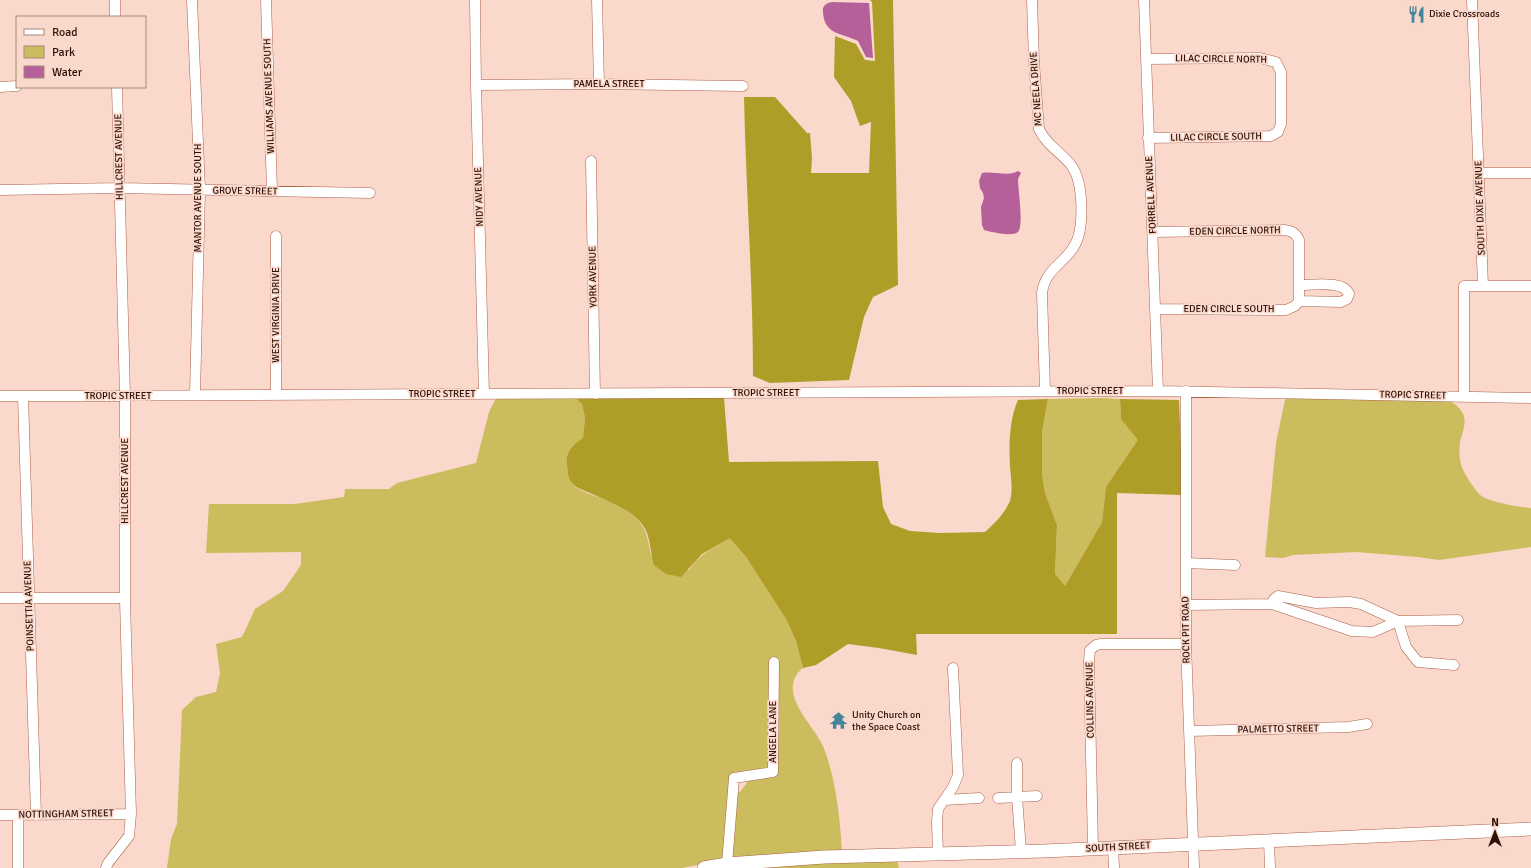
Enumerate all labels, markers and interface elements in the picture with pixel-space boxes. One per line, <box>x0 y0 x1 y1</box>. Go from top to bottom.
restaurant icon: Dixie Crossroads <box>1406 4 1426 24</box>
place label: Dixie Crossroads <box>1429 8 1500 20</box>
legend <box>16 16 146 88</box>
text: Road <box>52 25 78 40</box>
street label: WILLIAMS AVENUE SOUTH <box>261 38 277 154</box>
text: Park <box>52 45 75 60</box>
street label: MC NEELA DRIVE <box>1027 51 1045 127</box>
street label: LILAC CIRCLE NORTH <box>1175 52 1267 66</box>
text: Water <box>52 65 83 80</box>
street label: PAMELA STREET <box>574 78 644 90</box>
street label: HILLCREST AVENUE <box>112 114 126 200</box>
street label: LILAC CIRCLE SOUTH <box>1170 130 1262 144</box>
street label: MANTOR AVENUE SOUTH <box>192 143 204 253</box>
street label: FORRELL AVENUE <box>1143 155 1159 234</box>
street label: SOUTH DIXIE AVENUE <box>1472 160 1488 256</box>
street label: NIDY AVENUE <box>472 167 486 227</box>
street label: GROVE STREET <box>212 184 278 198</box>
street label: EDEN CIRCLE NORTH <box>1189 224 1281 238</box>
street label: YORK AVENUE <box>586 246 600 308</box>
street label: WEST VIRGINIA DRIVE <box>270 267 282 363</box>
street label: EDEN CIRCLE SOUTH <box>1183 303 1275 315</box>
street label: TROPIC STREET <box>1057 385 1123 397</box>
street label: TROPIC STREET <box>733 387 799 399</box>
street label: TROPIC STREET <box>409 388 475 400</box>
street label: TROPIC STREET <box>1380 388 1447 402</box>
street label: TROPIC STREET <box>85 390 151 402</box>
street label: HILLCREST AVENUE <box>119 438 131 524</box>
street label: POINSETTIA AVENUE <box>21 560 37 652</box>
street label: ROCK PIT ROAD <box>1179 596 1193 664</box>
street label: COLLINS AVENUE <box>1083 661 1097 738</box>
street label: ANGELA LANE <box>767 701 779 763</box>
place label: Unity Church on the Space Coast <box>852 709 921 733</box>
temple icon: Unity Church on the Space Coast <box>829 711 849 731</box>
street label: PALMETTO STREET <box>1237 722 1319 736</box>
street label: NOTTINGHAM STREET <box>18 807 114 821</box>
north arrow <box>1475 812 1515 852</box>
text: N <box>1491 816 1499 829</box>
street label: SOUTH STREET <box>1085 839 1151 855</box>

